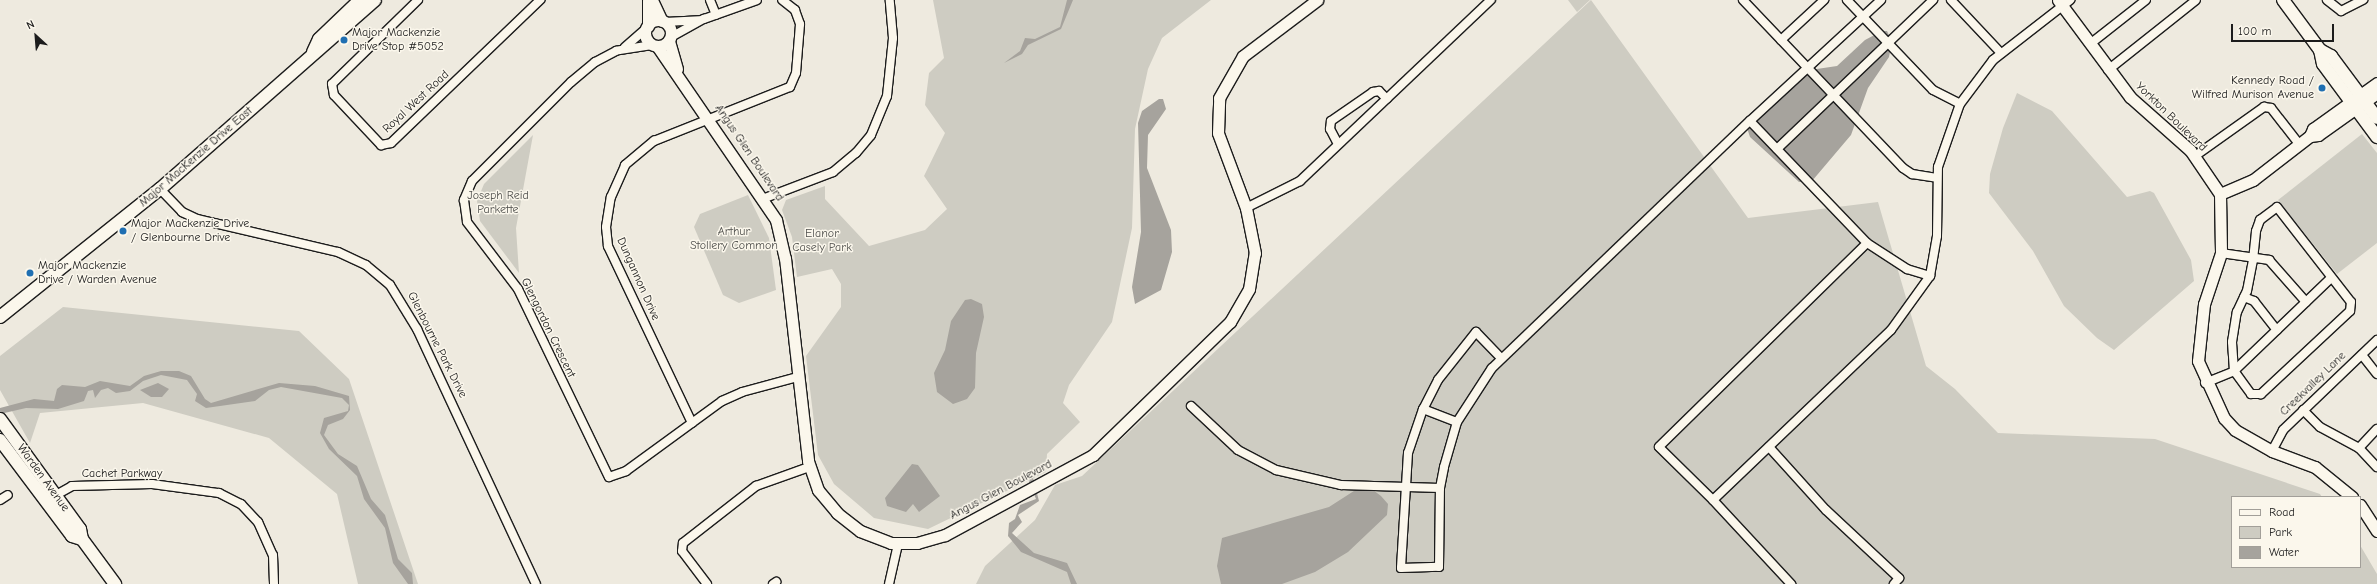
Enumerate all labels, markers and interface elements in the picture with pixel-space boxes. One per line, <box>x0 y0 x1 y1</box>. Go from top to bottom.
north arrow <box>16 16 56 56</box>
scale bar <box>2233 16 2336 42</box>
text: N <box>24 17 37 32</box>
text: 100 m <box>2238 24 2271 38</box>
place label: Major Mackenzie Drive Stop #5052 <box>352 26 444 54</box>
marker: Major Mackenzie Drive Stop #5052 <box>339 35 349 45</box>
street label: Royal West Road <box>380 68 452 136</box>
place label: Kennedy Road / Wilfred Murison Avenue <box>2192 74 2314 102</box>
street label: Yorkton Boulevard <box>2132 79 2210 155</box>
marker: Kennedy Road / Wilfred Murison Avenue <box>2317 83 2327 93</box>
street label: Angus Glen Boulevard <box>711 102 787 204</box>
street label: Major MacKenzie Drive East <box>136 104 256 210</box>
park label: Joseph Reid Parkette <box>467 189 529 217</box>
place label: Major Mackenzie Drive / Glenbourne Drive <box>131 217 249 245</box>
park label: Arthur Stollery Common <box>690 225 778 253</box>
marker: Major Mackenzie Drive / Glenbourne Drive <box>118 226 128 236</box>
park label: Elanor Casely Park <box>792 227 852 255</box>
street label: Dungannon Drive <box>613 235 663 323</box>
place label: Major Mackenzie Drive / Warden Avenue <box>38 259 157 287</box>
marker: Major Mackenzie Drive / Warden Avenue <box>25 268 35 278</box>
street label: Glengordon Crescent <box>518 276 578 380</box>
street label: Glenbourne Park Drive <box>404 290 470 400</box>
street label: Creekvalley Lane <box>2277 349 2349 419</box>
street label: Warden Avenue <box>14 442 72 514</box>
street label: Angus Glen Boulevard <box>948 457 1054 523</box>
street label: Cachet Parkway <box>82 467 162 481</box>
legend <box>2231 496 2361 568</box>
text: Road <box>2269 505 2295 519</box>
text: Park <box>2269 525 2292 539</box>
text: Water <box>2269 545 2299 559</box>

